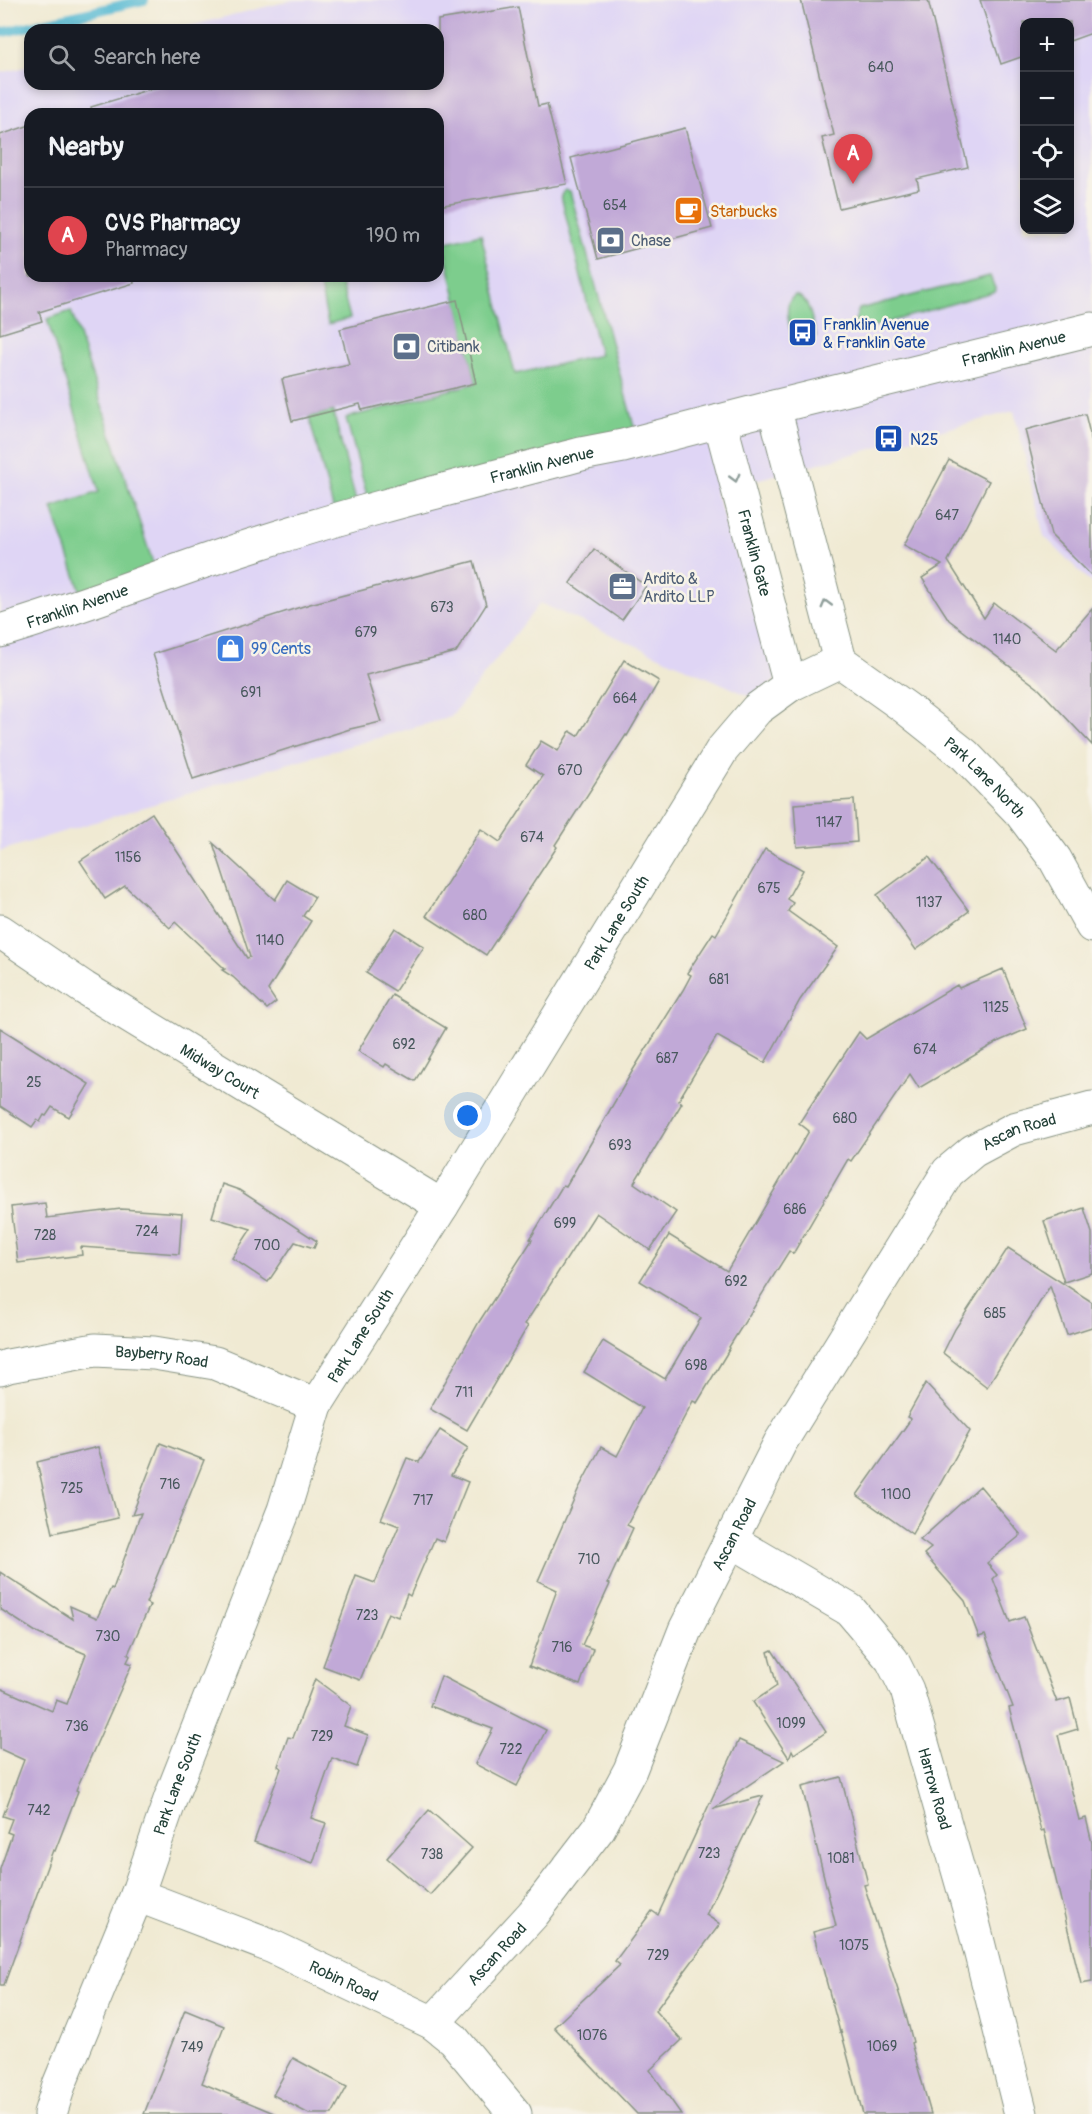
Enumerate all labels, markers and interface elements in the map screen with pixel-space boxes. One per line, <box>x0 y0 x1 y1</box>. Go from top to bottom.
map controls <box>1020 18 1074 234</box>
button: + <box>1020 18 1074 72</box>
search box <box>24 24 444 90</box>
icon: search <box>45 41 78 74</box>
text: Search here <box>93 43 200 71</box>
house number: 640 <box>868 59 894 76</box>
button: − <box>1020 72 1074 126</box>
button: locate <box>1020 126 1074 180</box>
text: Nearby <box>48 131 124 163</box>
pin: A <box>834 134 872 184</box>
button: layers <box>1020 180 1074 234</box>
cafe icon: Starbucks <box>673 195 705 227</box>
house number: 654 <box>603 197 627 214</box>
place label: Starbucks <box>710 202 777 222</box>
text: CVS Pharmacy <box>105 209 240 237</box>
text: A <box>61 223 74 248</box>
text: 190 m <box>366 223 420 248</box>
bank icon: Chase <box>594 224 626 256</box>
place label: Chase <box>631 231 671 251</box>
text: Pharmacy <box>105 237 188 262</box>
place label: Franklin Avenue & Franklin Gate <box>823 315 929 353</box>
bus stop icon: Franklin Avenue & Franklin Gate <box>786 317 818 349</box>
street label: Franklin Avenue <box>960 327 1068 372</box>
bank icon: Citibank <box>390 330 422 362</box>
place label: Citibank <box>427 337 480 357</box>
bus stop icon: N25 <box>873 423 905 455</box>
place label: N25 <box>910 430 938 450</box>
street label: Franklin Avenue <box>488 443 595 488</box>
one-way arrow <box>728 473 741 483</box>
street label: Franklin Gate <box>733 507 775 598</box>
house number: 647 <box>935 507 959 524</box>
place label: Ardito & Ardito LLP <box>643 569 715 607</box>
office icon: Ardito & Ardito LLP <box>606 571 638 603</box>
street label: Franklin Avenue <box>24 580 131 633</box>
house number: 673 <box>430 599 454 616</box>
one-way arrow <box>820 599 833 609</box>
house number: 679 <box>355 624 377 641</box>
house number: 1140 <box>993 631 1021 648</box>
shop icon: 99 Cents <box>214 632 246 664</box>
place label: 99 Cents <box>251 639 311 659</box>
house number: 691 <box>241 684 261 701</box>
house number: 664 <box>613 690 637 707</box>
street label: Park Lane North <box>939 733 1030 822</box>
house number: 670 <box>558 762 582 779</box>
house number: 1147 <box>816 814 843 831</box>
house number: 674 <box>520 829 544 846</box>
house number: 1156 <box>115 849 141 866</box>
street label: Park Lane South <box>580 872 654 974</box>
house number: 675 <box>757 880 781 897</box>
house number: 1137 <box>916 894 943 911</box>
house number: 680 <box>463 907 487 924</box>
house number: 1140 <box>256 932 284 949</box>
house number: 681 <box>709 971 729 988</box>
house number: 1125 <box>983 999 1009 1016</box>
house number: 692 <box>392 1036 416 1053</box>
street label: Midway Court <box>176 1040 264 1104</box>
house number: 674 <box>913 1041 937 1058</box>
house number: 687 <box>656 1050 679 1067</box>
house number: 25 <box>26 1074 42 1091</box>
your location <box>453 1101 482 1130</box>
street label: Ascan Road <box>978 1109 1058 1155</box>
house number: 680 <box>833 1110 857 1127</box>
house number: 693 <box>608 1137 632 1154</box>
house number: 686 <box>783 1201 807 1218</box>
house number: 699 <box>554 1215 576 1232</box>
house number: 724 <box>135 1223 159 1240</box>
house number: 728 <box>34 1227 56 1244</box>
house number: 700 <box>254 1237 280 1254</box>
house number: 692 <box>724 1273 748 1290</box>
street label: Park Lane South <box>324 1285 398 1387</box>
house number: 685 <box>984 1305 1006 1322</box>
street label: Bayberry Road <box>114 1342 210 1373</box>
house number: 698 <box>685 1357 707 1374</box>
house number: 711 <box>455 1384 473 1401</box>
house number: 716 <box>159 1476 181 1493</box>
house number: 725 <box>61 1480 83 1497</box>
house number: 1100 <box>881 1486 911 1503</box>
house number: 717 <box>413 1492 434 1509</box>
street label: Ascan Road <box>708 1495 761 1574</box>
house number: 710 <box>578 1551 600 1568</box>
house number: 723 <box>356 1607 378 1624</box>
house number: 730 <box>96 1628 120 1645</box>
house number: 716 <box>551 1639 573 1656</box>
house number: 1099 <box>776 1715 806 1732</box>
house number: 736 <box>65 1718 89 1735</box>
house number: 729 <box>311 1728 333 1745</box>
street label: Park Lane South <box>150 1730 206 1838</box>
house number: 722 <box>499 1741 523 1758</box>
street label: Harrow Road <box>913 1745 955 1832</box>
house number: 742 <box>27 1802 51 1819</box>
house number: 723 <box>698 1845 720 1862</box>
house number: 738 <box>421 1846 443 1863</box>
house number: 1081 <box>827 1850 855 1867</box>
street label: Ascan Road <box>463 1919 531 1990</box>
house number: 1075 <box>839 1937 869 1954</box>
house number: 729 <box>647 1947 669 1964</box>
street label: Robin Road <box>306 1957 381 2006</box>
house number: 1076 <box>577 2027 607 2044</box>
house number: 1069 <box>867 2038 897 2055</box>
house number: 749 <box>181 2039 203 2056</box>

